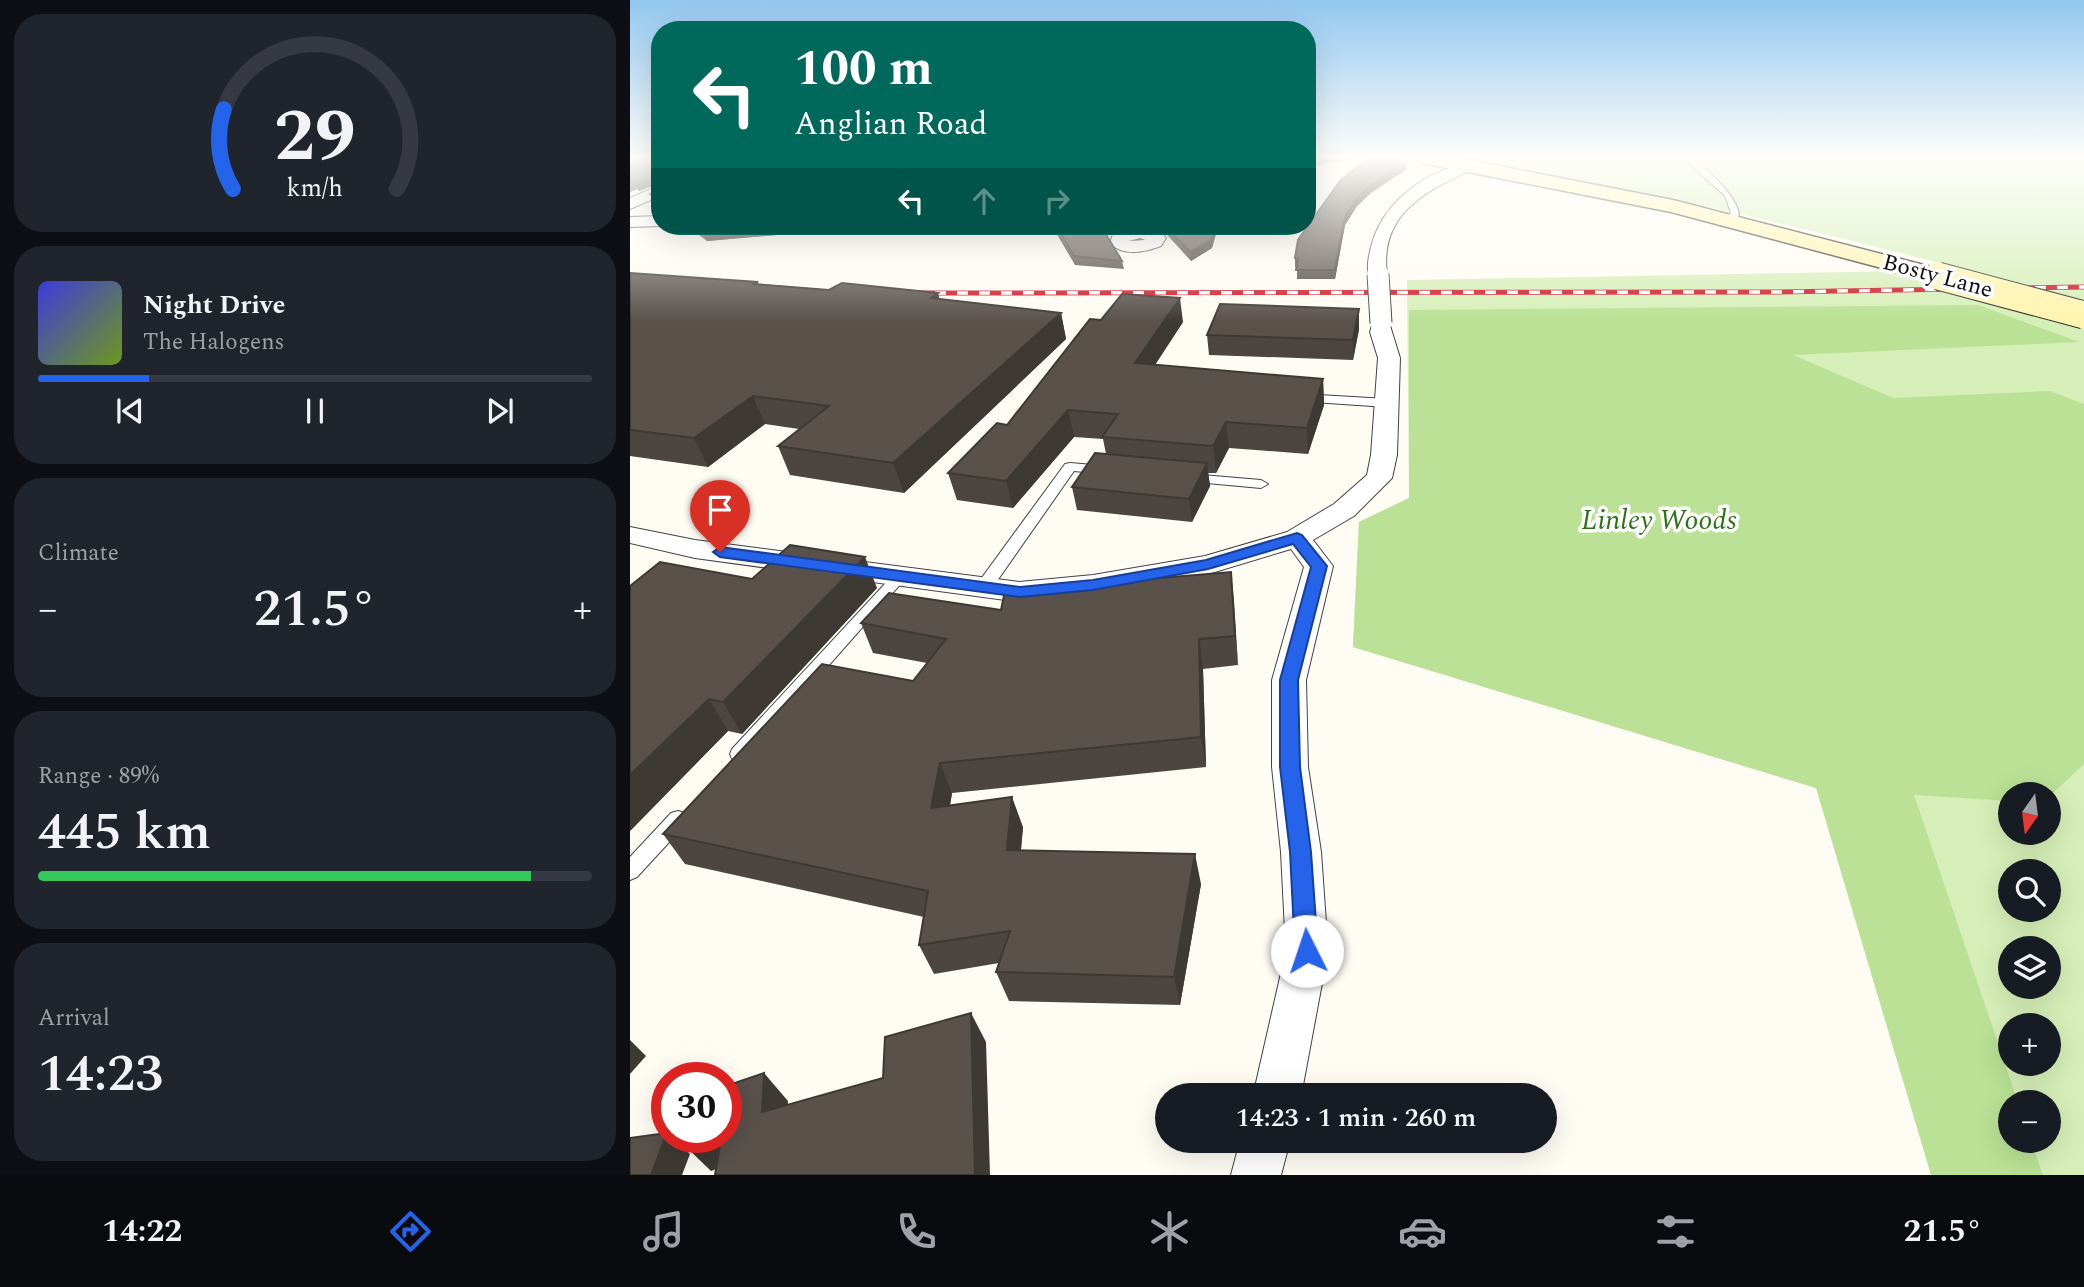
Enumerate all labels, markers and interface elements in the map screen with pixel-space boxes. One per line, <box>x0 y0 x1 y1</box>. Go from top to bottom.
text: 100 m <box>794 32 933 107</box>
icon: left <box>679 49 770 140</box>
text: 29 <box>274 82 356 193</box>
text: Anglian Road <box>794 100 987 149</box>
text: km/h <box>287 170 343 208</box>
icon: left <box>892 182 930 220</box>
icon: ahead <box>965 182 1003 220</box>
icon: right <box>1038 182 1076 220</box>
street label: Bosty Lane <box>1879 245 1997 308</box>
text: Night Drive <box>143 285 285 325</box>
text: The Halogens <box>143 325 285 360</box>
icon: previous <box>111 392 149 430</box>
icon: pause <box>296 392 334 430</box>
icon: next <box>481 392 519 430</box>
pin <box>690 480 750 552</box>
icon: arrive <box>701 491 739 529</box>
park label: Linley Woods <box>1581 499 1737 542</box>
text: Climate <box>38 536 119 571</box>
text: 21.5° <box>253 570 377 649</box>
text: − <box>38 581 57 639</box>
text: + <box>573 581 592 639</box>
text: Range · 89% <box>38 759 159 794</box>
north arrow <box>1998 782 2062 845</box>
map controls <box>1998 782 2061 1153</box>
text: 445 km <box>38 793 211 872</box>
button: search <box>1998 859 2061 922</box>
position arrow <box>1270 914 1344 988</box>
button: layers <box>1998 936 2061 999</box>
text: Arrival <box>38 1001 110 1036</box>
button: + <box>1998 1013 2061 1076</box>
text: 14:23 <box>38 1035 163 1114</box>
speed limit sign: 30 <box>651 1062 742 1153</box>
button: − <box>1998 1090 2061 1153</box>
text: 14:23 · 1 min · 260 m <box>1236 1098 1476 1138</box>
text: 14:22 <box>102 1207 182 1256</box>
icon: directions <box>386 1207 435 1256</box>
icon: music <box>639 1207 688 1256</box>
icon: phone <box>892 1207 941 1256</box>
icon: climate <box>1145 1207 1194 1256</box>
icon: car <box>1398 1207 1447 1256</box>
icon: filters <box>1651 1207 1700 1256</box>
text: 21.5° <box>1904 1207 1982 1256</box>

